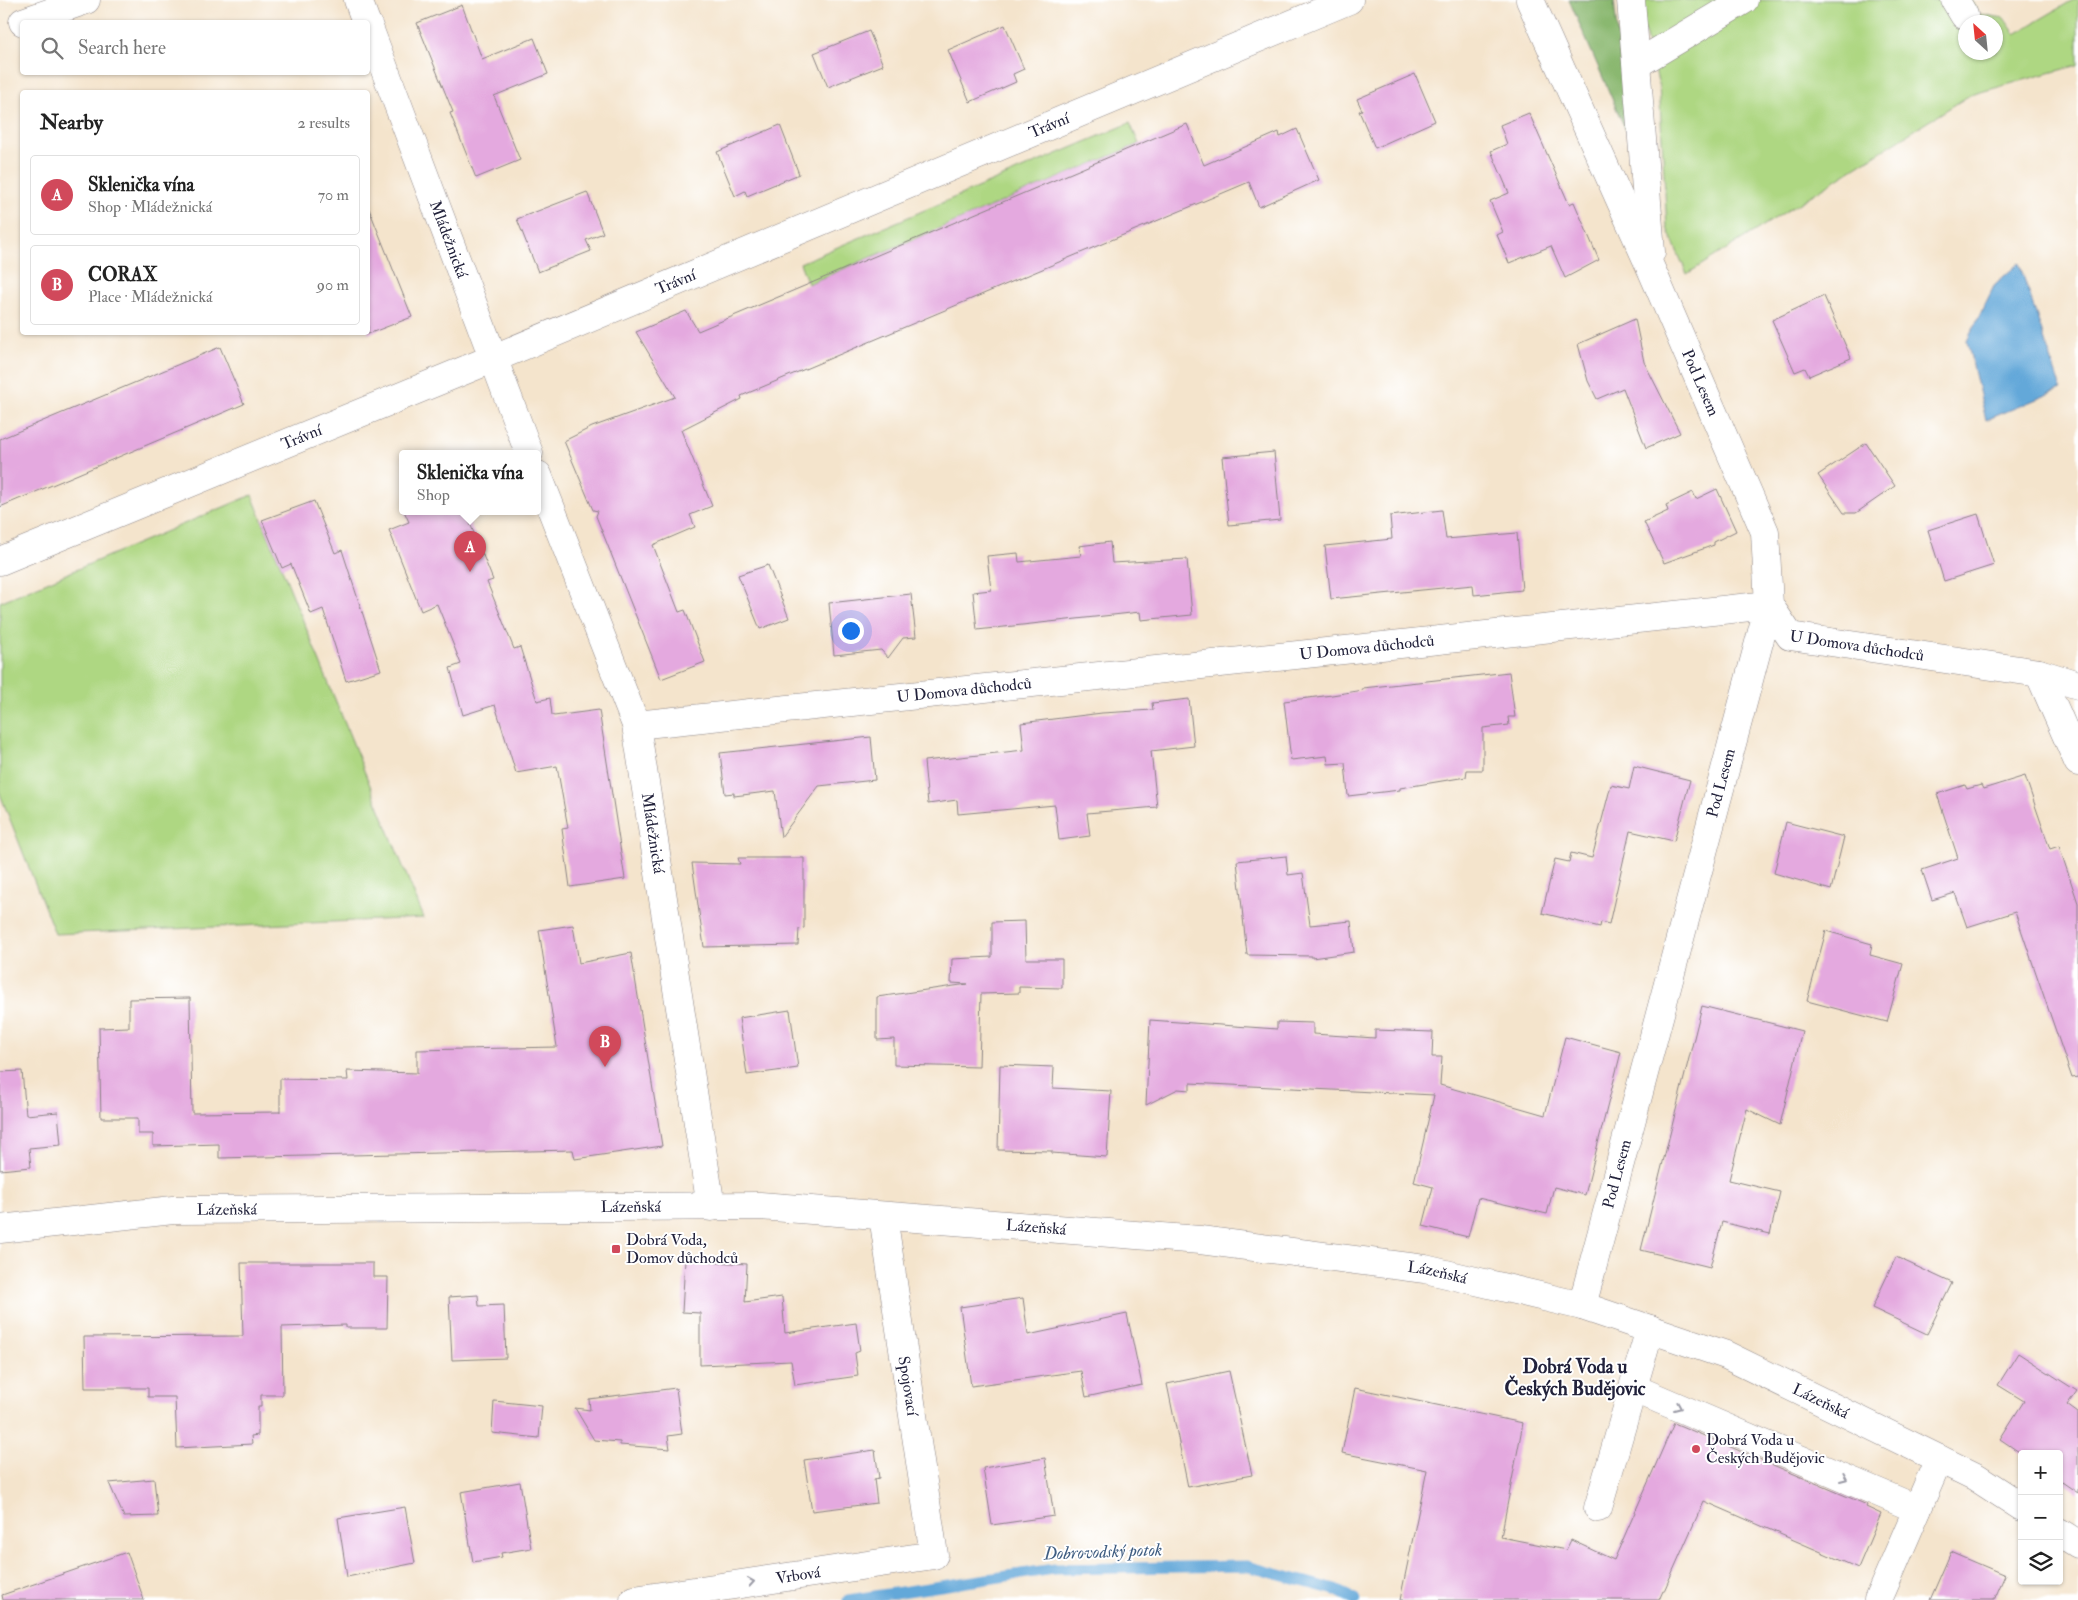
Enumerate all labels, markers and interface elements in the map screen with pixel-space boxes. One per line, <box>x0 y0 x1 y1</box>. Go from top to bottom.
north arrow <box>1958 15 2003 60</box>
search box <box>20 20 370 75</box>
icon: search <box>38 34 66 62</box>
text: Search here <box>78 36 166 60</box>
street label: Trávní <box>1026 108 1074 143</box>
text: Nearby <box>40 109 103 136</box>
text: 2 results <box>297 113 350 133</box>
text: Sklenička vína <box>88 173 194 197</box>
text: A <box>52 185 62 205</box>
text: 70 m <box>318 185 349 205</box>
text: Shop · Mládežnická <box>88 197 212 217</box>
street label: Mládežnická <box>425 198 472 281</box>
text: CORAX <box>88 263 158 287</box>
street label: Trávní <box>653 264 700 299</box>
text: B <box>52 275 62 295</box>
text: 90 m <box>317 275 349 295</box>
text: Place · Mládežnická <box>88 287 213 307</box>
street label: Pod Lesem <box>1677 346 1724 420</box>
street label: Trávní <box>278 419 326 454</box>
popup <box>399 450 541 515</box>
text: Sklenička vína <box>417 461 523 485</box>
text: Shop <box>417 485 450 505</box>
pin: A <box>454 531 486 572</box>
your location <box>838 618 864 644</box>
street label: U Domova důchodců <box>1788 626 1925 666</box>
street label: U Domova důchodců <box>1298 631 1435 665</box>
street label: U Domova důchodců <box>896 673 1033 707</box>
street label: Pod Lesem <box>1702 746 1740 820</box>
street label: Mládežnická <box>637 791 669 875</box>
pin: B <box>589 1026 621 1067</box>
street label: Pod Lesem <box>1598 1137 1636 1211</box>
street label: Lázeňská <box>601 1197 662 1217</box>
street label: Lázeňská <box>197 1199 258 1220</box>
street label: Lázeňská <box>1005 1215 1067 1240</box>
place label: Dobrá Voda, Domov důchodců <box>626 1230 738 1268</box>
marker: Dobrá Voda, Domov důchodců <box>610 1243 622 1255</box>
street label: Lázeňská <box>1406 1257 1470 1289</box>
street label: Spojovací <box>892 1355 923 1419</box>
district label: Dobrá Voda u Českých Budějovic <box>1504 1355 1646 1402</box>
street label: Lázeňská <box>1789 1379 1853 1424</box>
one-way arrow <box>1673 1401 1682 1412</box>
place label: Dobrá Voda u Českých Budějovic <box>1706 1430 1825 1468</box>
marker: Dobrá Voda u Českých Budějovic <box>1690 1443 1702 1455</box>
map controls <box>2018 1450 2063 1585</box>
button: + <box>2018 1450 2063 1495</box>
one-way arrow <box>1839 1472 1847 1482</box>
button: − <box>2018 1495 2063 1540</box>
water label: Dobrovodský potok <box>1042 1538 1163 1566</box>
button: layers <box>2018 1540 2063 1585</box>
street label: Vrbová <box>775 1562 822 1589</box>
one-way arrow <box>747 1577 755 1588</box>

